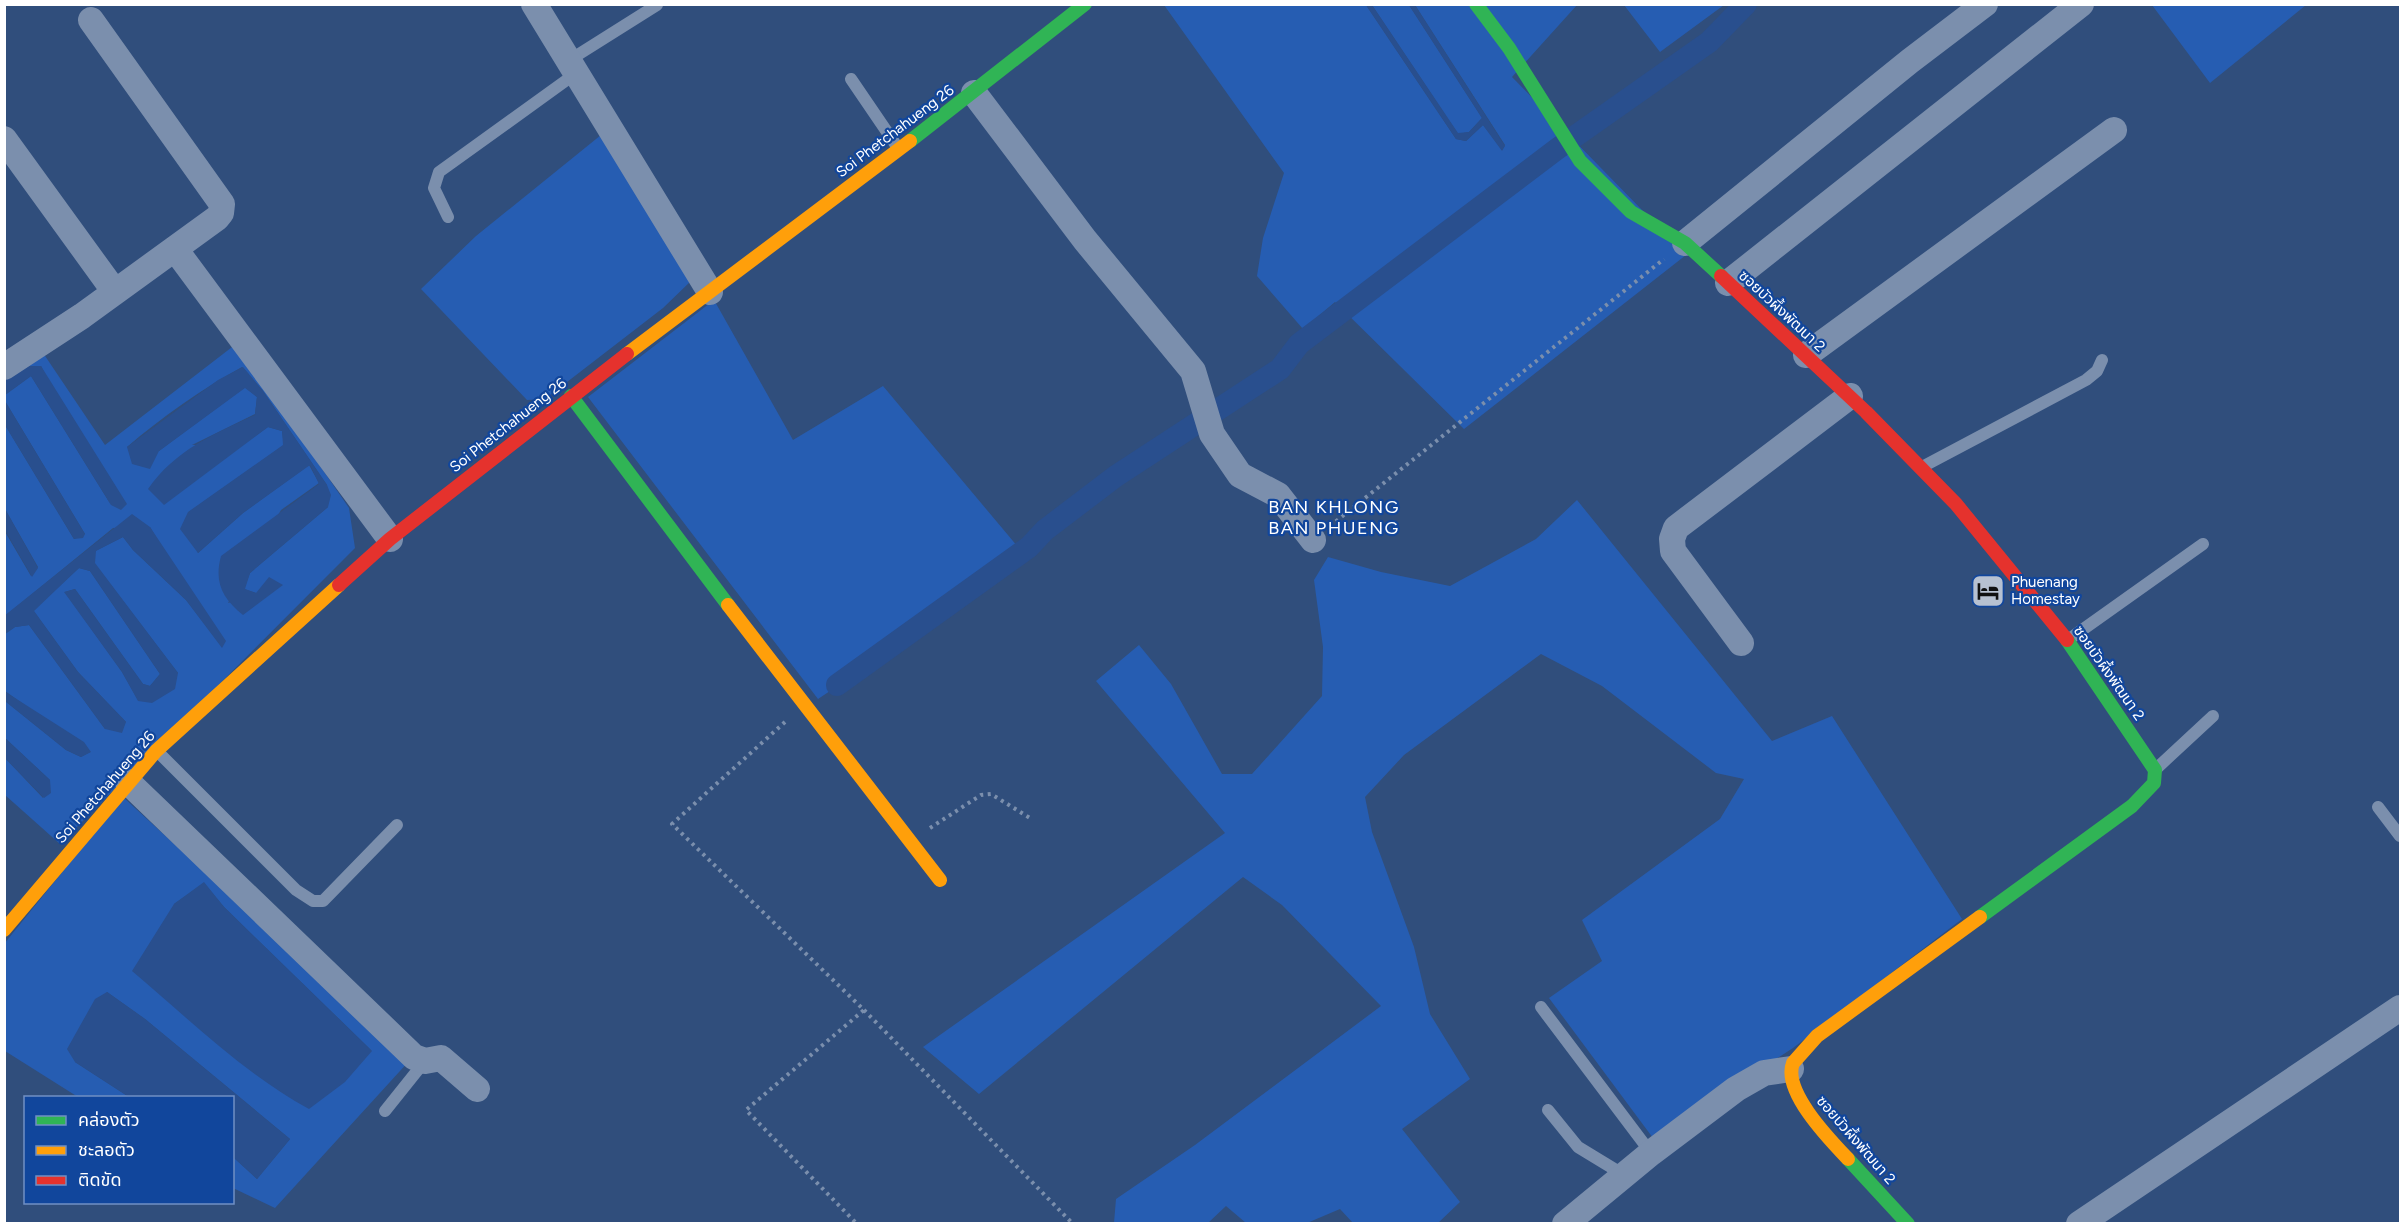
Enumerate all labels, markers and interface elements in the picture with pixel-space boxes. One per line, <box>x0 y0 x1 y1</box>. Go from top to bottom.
street label: Soi Phetchahueng 26 <box>833 81 958 181</box>
street label: ซอยบัวผึ้งพัฒนา 2 <box>1735 265 1830 356</box>
street label: Soi Phetchahueng 26 <box>446 374 570 476</box>
district label: BAN KHLONG BAN PHUENG <box>1268 496 1400 539</box>
hotel icon: Phuenang Homestay <box>1970 573 2006 609</box>
place label: Phuenang Homestay <box>2011 573 2080 608</box>
street label: ซอยบัวผึ้งพัฒนา 2 <box>2070 621 2150 724</box>
street label: Soi Phetchahueng 26 <box>51 727 159 847</box>
street label: ซอยบัวผึ้งพัฒนา 2 <box>1813 1091 1901 1188</box>
legend <box>24 1096 234 1204</box>
text: คล่องตัว <box>78 1109 140 1131</box>
text: ชะลอตัว <box>78 1139 135 1161</box>
text: ติดขัด <box>78 1169 121 1191</box>

